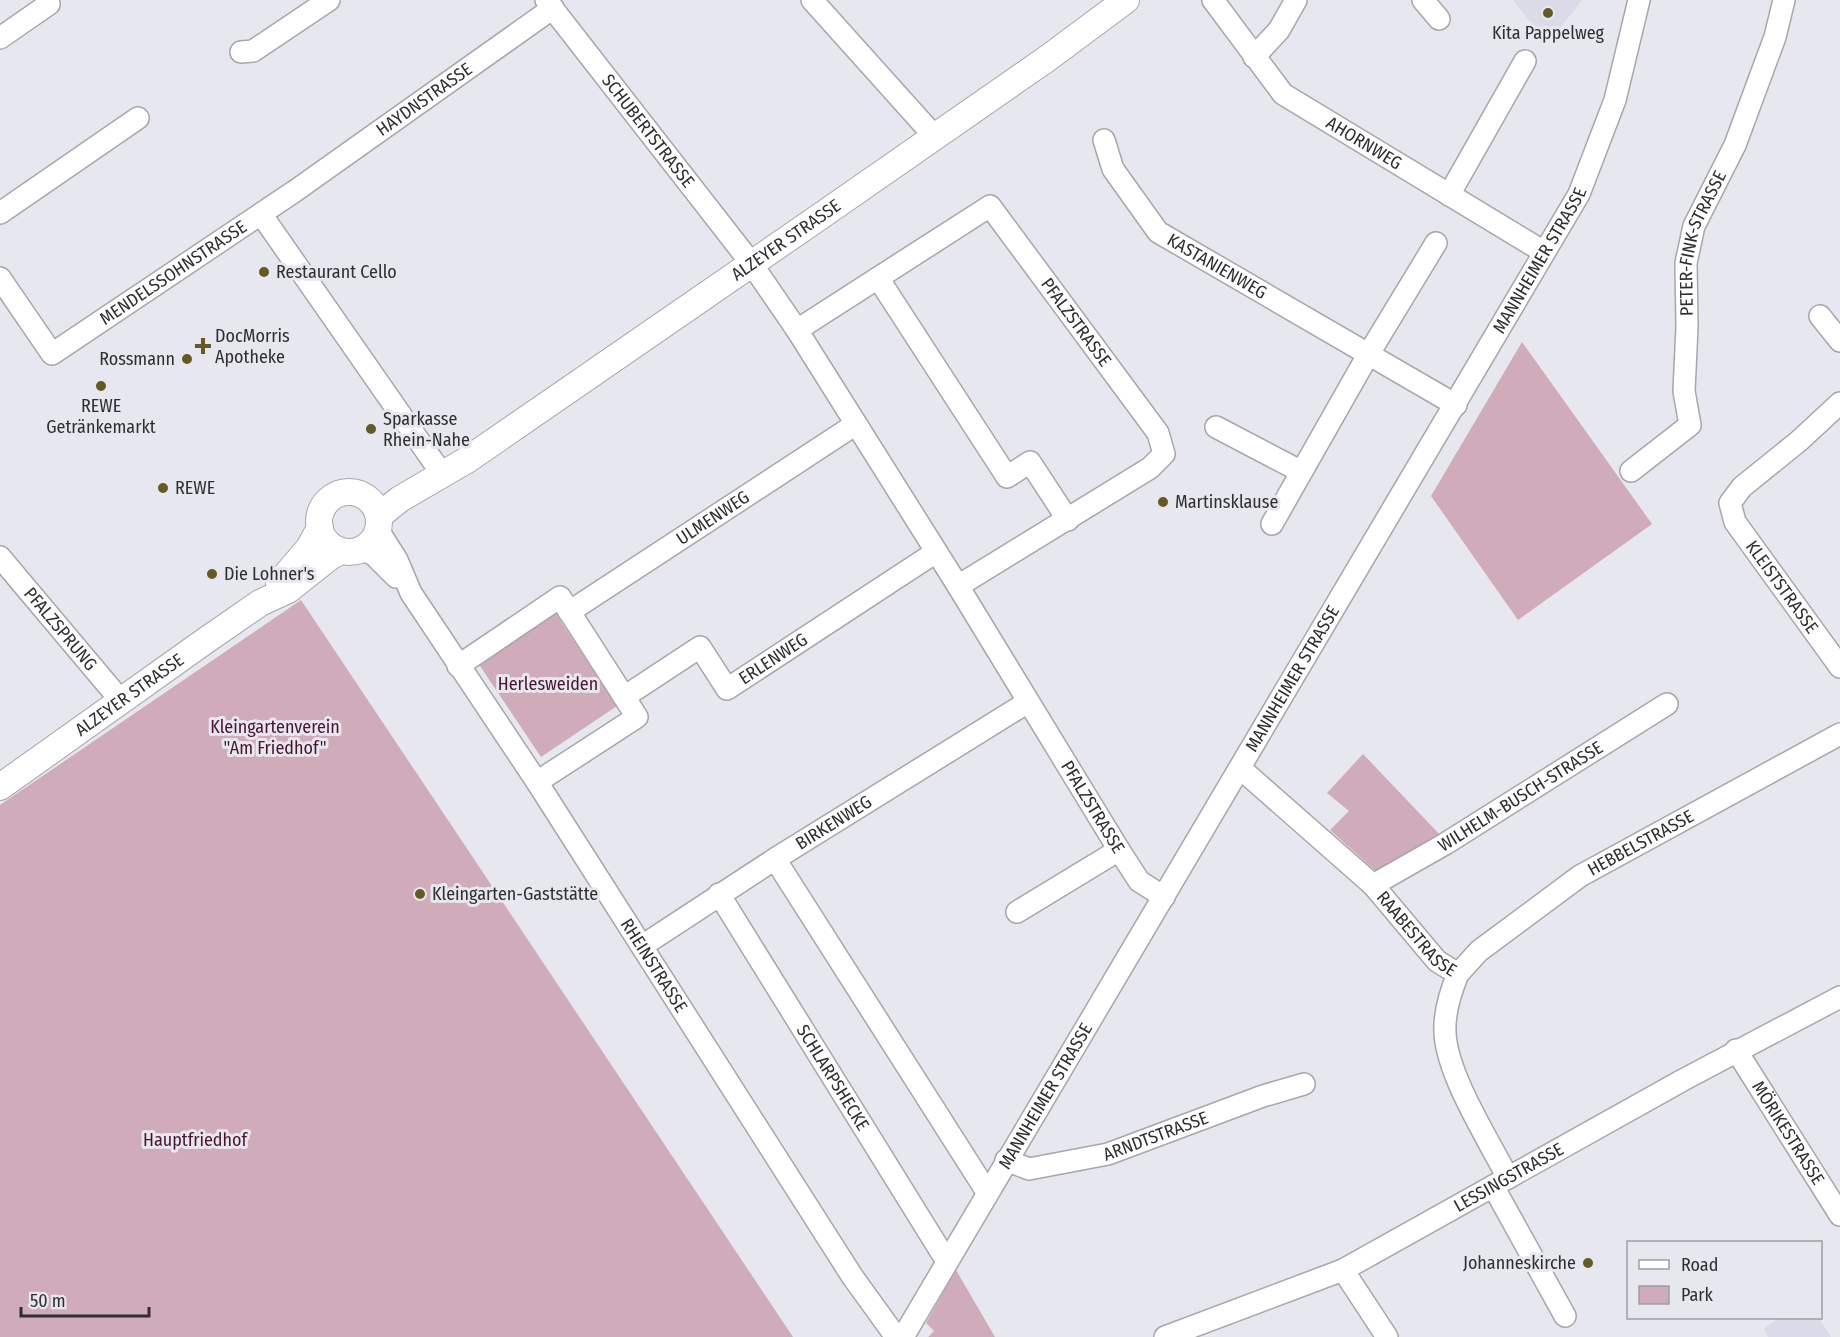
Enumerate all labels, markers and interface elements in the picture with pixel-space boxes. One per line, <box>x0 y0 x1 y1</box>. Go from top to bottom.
marker: Kita Pappelweg <box>1541 6 1555 20</box>
place label: Kita Pappelweg <box>1492 22 1605 44</box>
street label: HAYDNSTRASSE <box>372 58 476 141</box>
street label: SCHUBERTSTRASSE <box>597 70 699 192</box>
street label: AHORNWEG <box>1322 112 1406 174</box>
street label: PETER-FINK-STRASSE <box>1675 167 1731 316</box>
street label: MANNHEIMER STRASSE <box>1488 184 1591 337</box>
street label: ALZEYER STRASSE <box>727 195 845 285</box>
street label: MENDELSSOHNSTRASSE <box>96 216 251 330</box>
street label: KASTANIENWEG <box>1163 229 1271 304</box>
place label: Restaurant Cello <box>276 261 397 283</box>
marker: Restaurant Cello <box>257 265 271 279</box>
street label: PFALZSTRASSE <box>1036 274 1116 371</box>
place label: DocMorris Apotheke <box>215 325 290 368</box>
marker: DocMorris Apotheke <box>196 339 210 353</box>
place label: Rossmann <box>99 348 175 370</box>
marker: Rossmann <box>180 352 194 366</box>
marker: REWE Getränkemarkt <box>94 379 108 393</box>
place label: REWE Getränkemarkt <box>46 395 156 438</box>
place label: Sparkasse Rhein-Nahe <box>383 408 470 451</box>
marker: Sparkasse Rhein-Nahe <box>364 422 378 436</box>
place label: REWE <box>175 477 215 499</box>
marker: REWE <box>156 481 170 495</box>
street label: ULMENWEG <box>672 486 753 550</box>
place label: Martinsklause <box>1175 491 1278 513</box>
marker: Martinsklause <box>1156 495 1170 509</box>
street label: KLEISTSTRASSE <box>1741 536 1823 638</box>
place label: Die Lohner's <box>224 563 315 585</box>
marker: Die Lohner's <box>205 567 219 581</box>
street label: PFALZSPRUNG <box>19 583 102 675</box>
street label: MANNHEIMER STRASSE <box>1241 602 1344 756</box>
street label: ERLENWEG <box>735 628 812 689</box>
street label: ALZEYER STRASSE <box>71 649 188 741</box>
park label: Herlesweiden <box>498 673 598 695</box>
park label: Kleingartenverein "Am Friedhof" <box>210 716 340 759</box>
street label: WILHELM-BUSCH-STRASSE <box>1434 736 1607 857</box>
street label: PFALZSTRASSE <box>1056 757 1129 857</box>
street label: BIRKENWEG <box>792 791 876 854</box>
street label: HEBBELSTRASSE <box>1584 805 1697 881</box>
place label: Kleingarten-Gaststätte <box>432 883 598 905</box>
marker: Kleingarten-Gaststätte <box>413 887 427 901</box>
street label: RAABESTRASSE <box>1372 887 1461 981</box>
street label: RHEINSTRASSE <box>616 914 692 1016</box>
street label: MANNHEIMER STRASSE <box>994 1019 1097 1173</box>
street label: SCHLARPSHECKE <box>792 1021 874 1135</box>
street label: MÖRIKESTRASSE <box>1747 1077 1829 1189</box>
street label: ARNDTSTRASSE <box>1100 1107 1211 1166</box>
park label: Hauptfriedhof <box>143 1129 248 1151</box>
street label: LESSINGSTRASSE <box>1450 1138 1567 1217</box>
legend <box>1627 1241 1822 1319</box>
place label: Johanneskirche <box>1463 1252 1576 1274</box>
text: Road <box>1681 1254 1718 1276</box>
marker: Johanneskirche <box>1581 1256 1595 1270</box>
scale bar <box>21 1280 148 1318</box>
text: Park <box>1681 1284 1714 1306</box>
text: 50 m <box>30 1290 66 1312</box>

